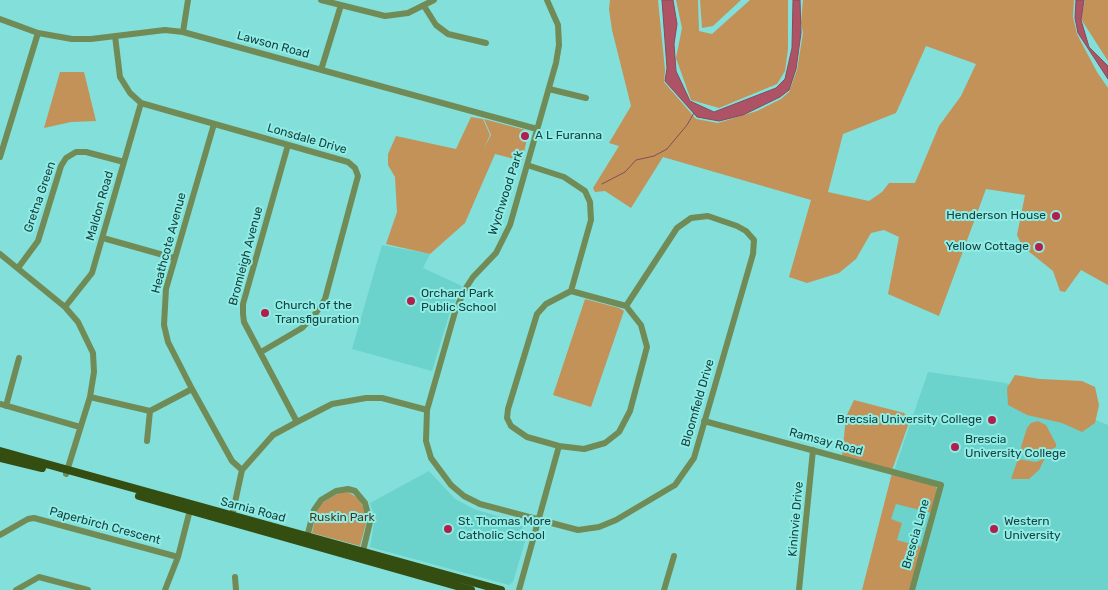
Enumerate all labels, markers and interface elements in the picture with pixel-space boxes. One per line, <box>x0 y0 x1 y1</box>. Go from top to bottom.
street label: Lawson Road <box>235 28 311 62</box>
street label: Lonsdale Drive <box>266 121 348 157</box>
place label: A L Furanna <box>535 129 602 143</box>
marker: A L Furanna <box>519 130 531 142</box>
street label: Wychwood Park <box>486 149 526 237</box>
street label: Gretna Green <box>21 160 59 234</box>
street label: Maldon Road <box>83 170 117 242</box>
street label: Heathcote Avenue <box>149 191 189 295</box>
street label: Bromleigh Avenue <box>226 205 266 307</box>
place label: Henderson House <box>946 209 1046 223</box>
marker: Henderson House <box>1050 210 1062 222</box>
place label: Yellow Cottage <box>946 240 1029 254</box>
marker: Yellow Cottage <box>1033 241 1045 253</box>
place label: Orchard Park Public School <box>421 287 497 315</box>
marker: Orchard Park Public School <box>405 295 417 307</box>
place label: Church of the Transfiguration <box>275 299 359 327</box>
marker: Church of the Transfiguration <box>259 307 271 319</box>
street label: Bloomfield Drive <box>679 358 717 448</box>
place label: Brecsia University College <box>837 413 982 427</box>
marker: Brecsia University College <box>986 414 998 426</box>
street label: Ramsay Road <box>788 425 864 459</box>
place label: Brescia University College <box>965 433 1066 461</box>
marker: Brescia University College <box>949 441 961 453</box>
street label: Kininvie Drive <box>786 481 806 557</box>
street label: Sarnia Road <box>219 494 287 526</box>
street label: Brescia Lane <box>899 498 933 570</box>
street label: Paperbirch Crescent <box>48 504 162 548</box>
park label: Ruskin Park <box>309 511 375 525</box>
place label: St. Thomas More Catholic School <box>458 515 551 543</box>
place label: Western University <box>1004 515 1061 543</box>
marker: St. Thomas More Catholic School <box>442 523 454 535</box>
marker: Western University <box>988 523 1000 535</box>

